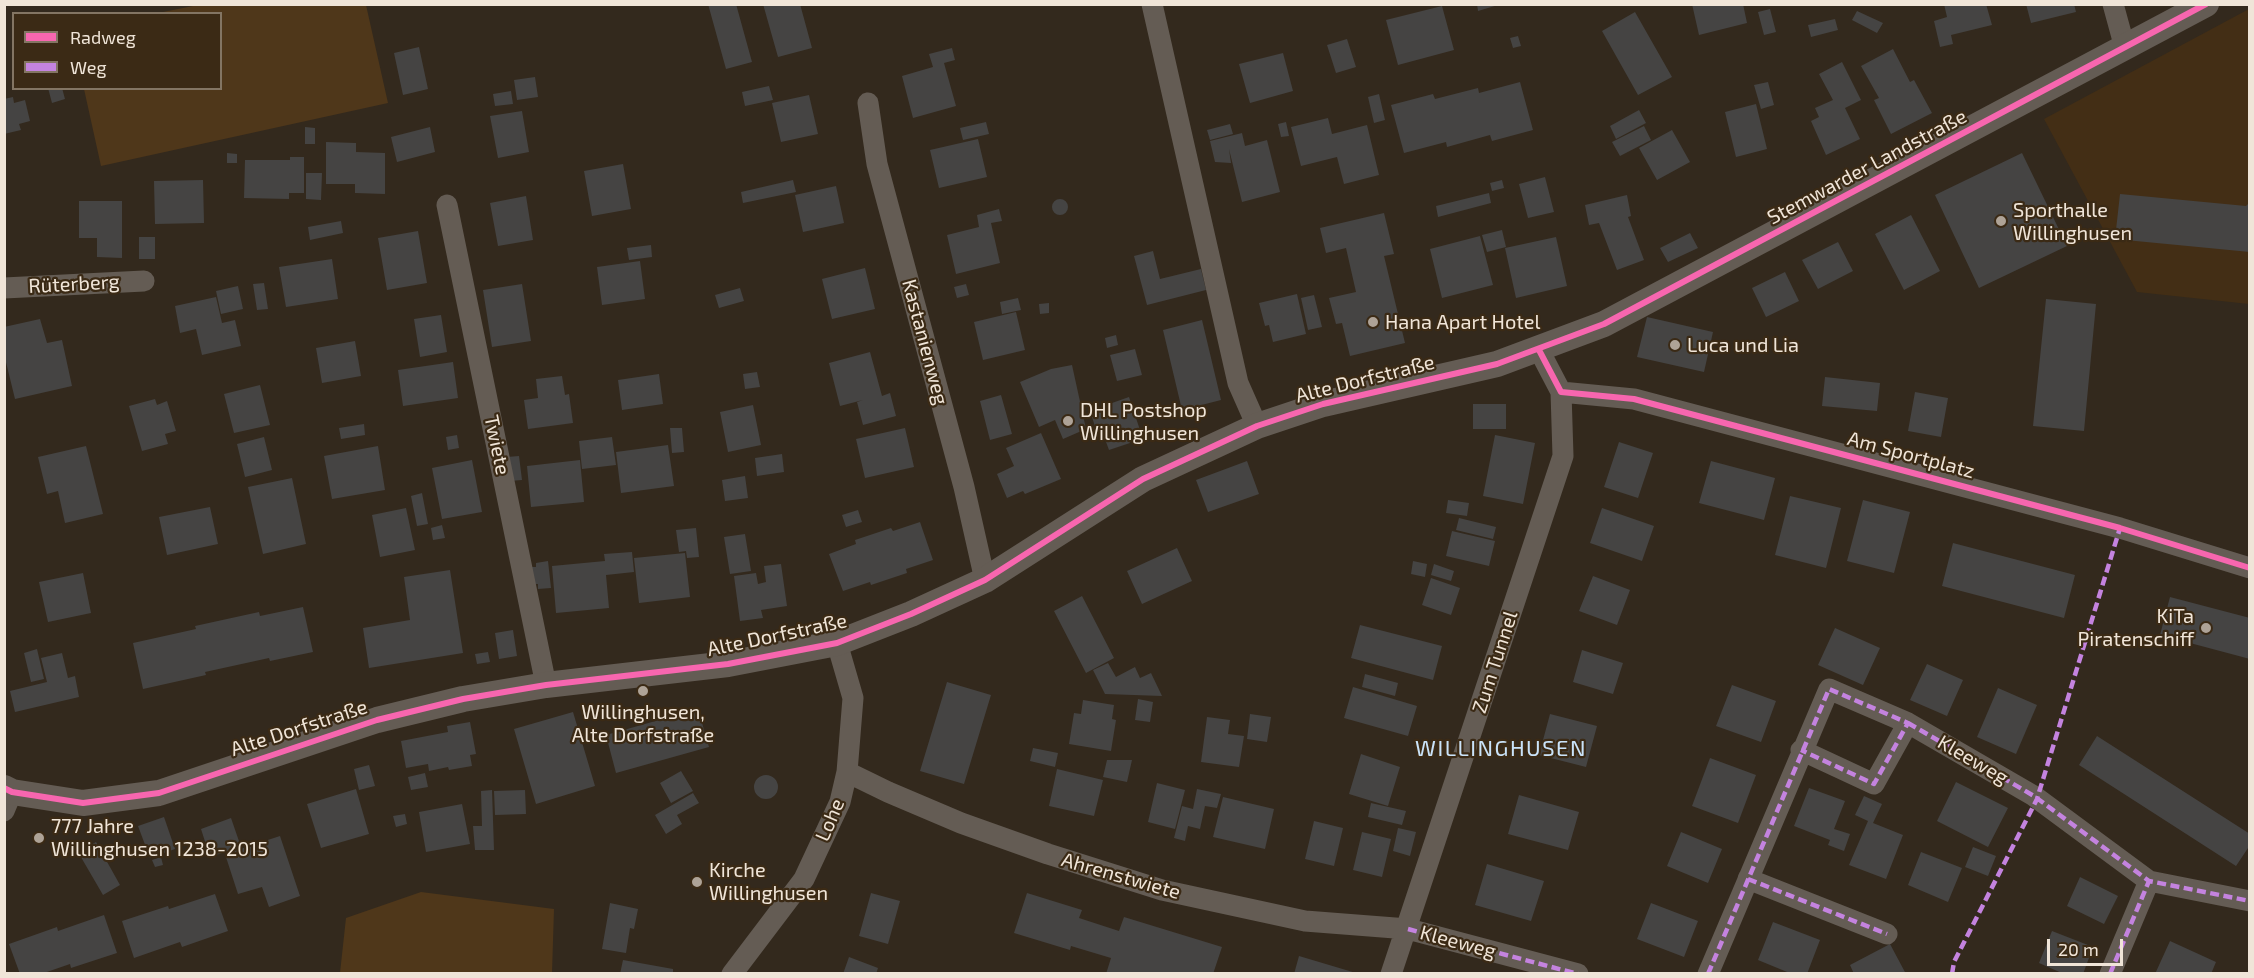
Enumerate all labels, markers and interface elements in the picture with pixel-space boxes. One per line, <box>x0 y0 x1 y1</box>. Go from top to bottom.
legend <box>12 12 222 90</box>
text: Radweg <box>70 26 136 48</box>
text: Weg <box>70 56 106 78</box>
street label: Stemwarder Landstraße <box>1763 104 1971 230</box>
place label: Sporthalle Willinghusen <box>2013 198 2132 245</box>
marker: Sporthalle Willinghusen <box>1994 214 2008 228</box>
street label: Rüterberg <box>28 270 120 298</box>
street label: Kastanienweg <box>897 277 953 407</box>
place label: Hana Apart Hotel <box>1385 310 1541 334</box>
marker: Hana Apart Hotel <box>1366 315 1380 329</box>
place label: Luca und Lia <box>1687 333 1799 357</box>
marker: Luca und Lia <box>1668 338 1682 352</box>
street label: Alte Dorfstraße <box>1293 350 1437 408</box>
place label: DHL Postshop Willinghusen <box>1080 398 1207 445</box>
street label: Twiete <box>479 413 515 477</box>
marker: DHL Postshop Willinghusen <box>1061 414 1075 428</box>
street label: Am Sportplatz <box>1845 427 1977 483</box>
place label: KiTa Piratenschiff <box>2078 604 2194 651</box>
street label: Alte Dorfstraße <box>705 608 849 662</box>
street label: Zum Tunnel <box>1467 608 1523 716</box>
marker: KiTa Piratenschiff <box>2199 621 2213 635</box>
marker: Willinghusen, Alte Dorfstraße <box>636 684 650 698</box>
street label: Alte Dorfstraße <box>228 695 370 761</box>
place label: Willinghusen, Alte Dorfstraße <box>572 700 714 747</box>
street label: Kleeweg <box>1933 730 2013 790</box>
district label: WILLINGHUSEN <box>1415 736 1587 762</box>
street label: Lohe <box>810 795 850 845</box>
place label: 777 Jahre Willinghusen 1238-2015 <box>51 814 268 861</box>
marker: 777 Jahre Willinghusen 1238-2015 <box>32 831 46 845</box>
street label: Ahrenstwiete <box>1059 848 1183 904</box>
place label: Kirche Willinghusen <box>709 858 828 905</box>
marker: Kirche Willinghusen <box>690 875 704 889</box>
street label: Kleeweg <box>1417 920 1499 964</box>
scale bar <box>2050 927 2126 965</box>
text: 20 m <box>2058 938 2099 960</box>

